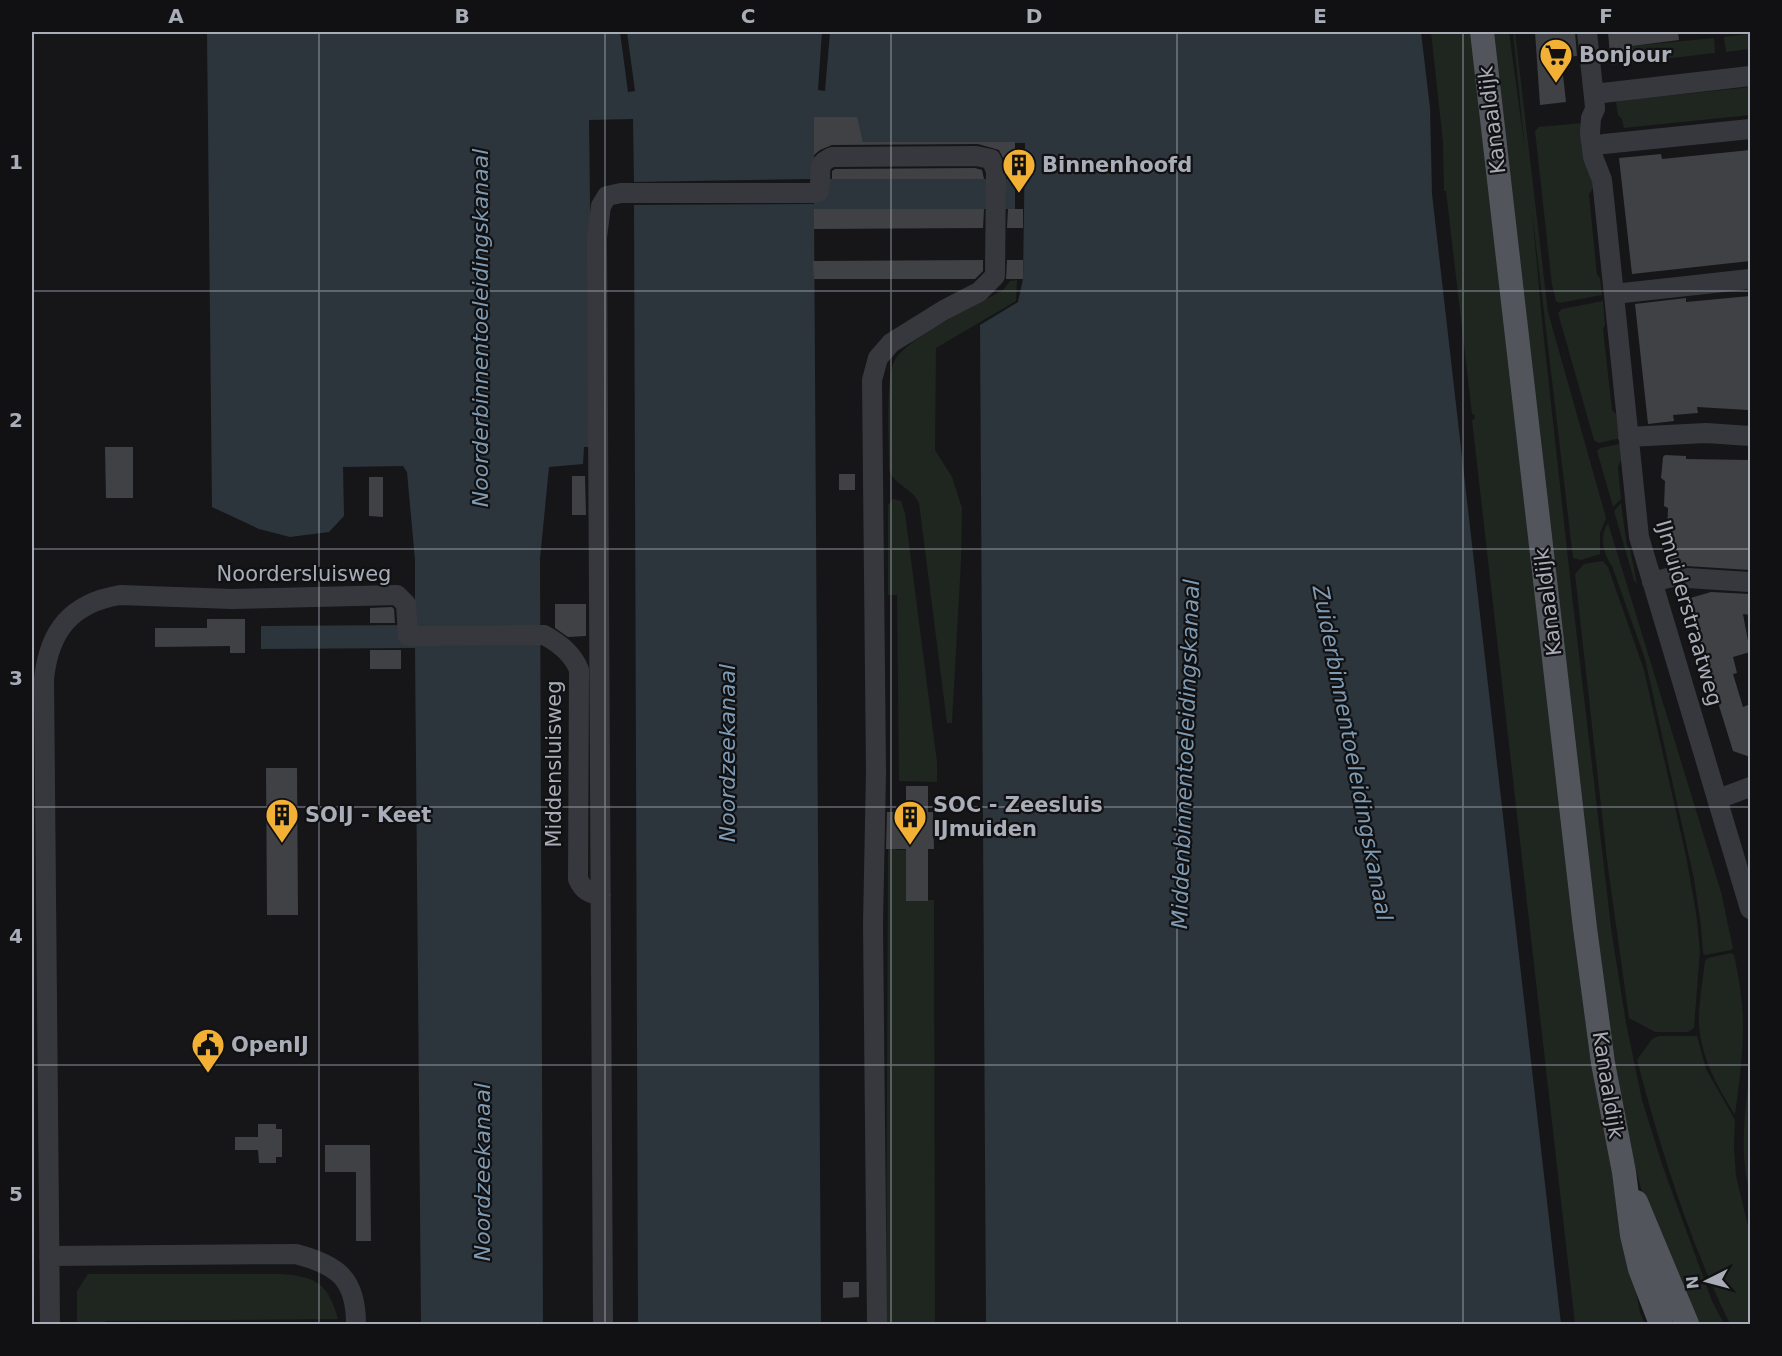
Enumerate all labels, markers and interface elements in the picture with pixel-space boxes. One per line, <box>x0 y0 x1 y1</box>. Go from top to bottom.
text: A <box>168 4 184 28</box>
text: B <box>454 4 470 28</box>
text: C <box>741 4 755 28</box>
text: D <box>1026 4 1042 28</box>
text: E <box>1313 4 1327 28</box>
text: F <box>1599 4 1613 28</box>
supermarket icon: Bonjour <box>1538 37 1574 84</box>
place label: Bonjour <box>1579 43 1672 67</box>
street label: Kanaaldijk <box>1473 64 1511 175</box>
building icon: Binnenhoofd <box>1001 147 1037 194</box>
water label: Noorderbinnentoeleidingskanaal <box>468 149 493 507</box>
text: 1 <box>9 150 23 174</box>
place label: Binnenhoofd <box>1042 153 1192 177</box>
text: 2 <box>9 408 23 432</box>
street label: IJmuiderstraatweg <box>1651 517 1727 709</box>
street label: Kanaaldijk <box>1529 546 1567 657</box>
street label: Noordersluisweg <box>217 562 391 586</box>
water label: Middenbinnentoeleidingskanaal <box>1167 579 1204 929</box>
water label: Zuiderbinnentoeleidingskanaal <box>1307 582 1397 923</box>
water label: Noordzeekanaal <box>715 664 740 842</box>
text: 3 <box>9 666 23 690</box>
street label: Middensluisweg <box>542 680 566 848</box>
place label: SOC - Zeesluis IJmuiden <box>933 793 1103 841</box>
building icon: SOIJ - Keet <box>264 797 300 844</box>
building icon: SOC - Zeesluis IJmuiden <box>892 799 928 846</box>
place label: SOIJ - Keet <box>305 803 431 827</box>
text: 4 <box>9 924 23 948</box>
public building icon: OpenIJ <box>190 1027 226 1074</box>
street label: Kanaaldijk <box>1588 1030 1628 1141</box>
place label: OpenIJ <box>231 1033 309 1057</box>
water label: Noordzeekanaal <box>470 1083 495 1261</box>
text: 5 <box>9 1182 23 1206</box>
north arrow <box>1677 1251 1737 1311</box>
text: N <box>1682 1275 1703 1290</box>

